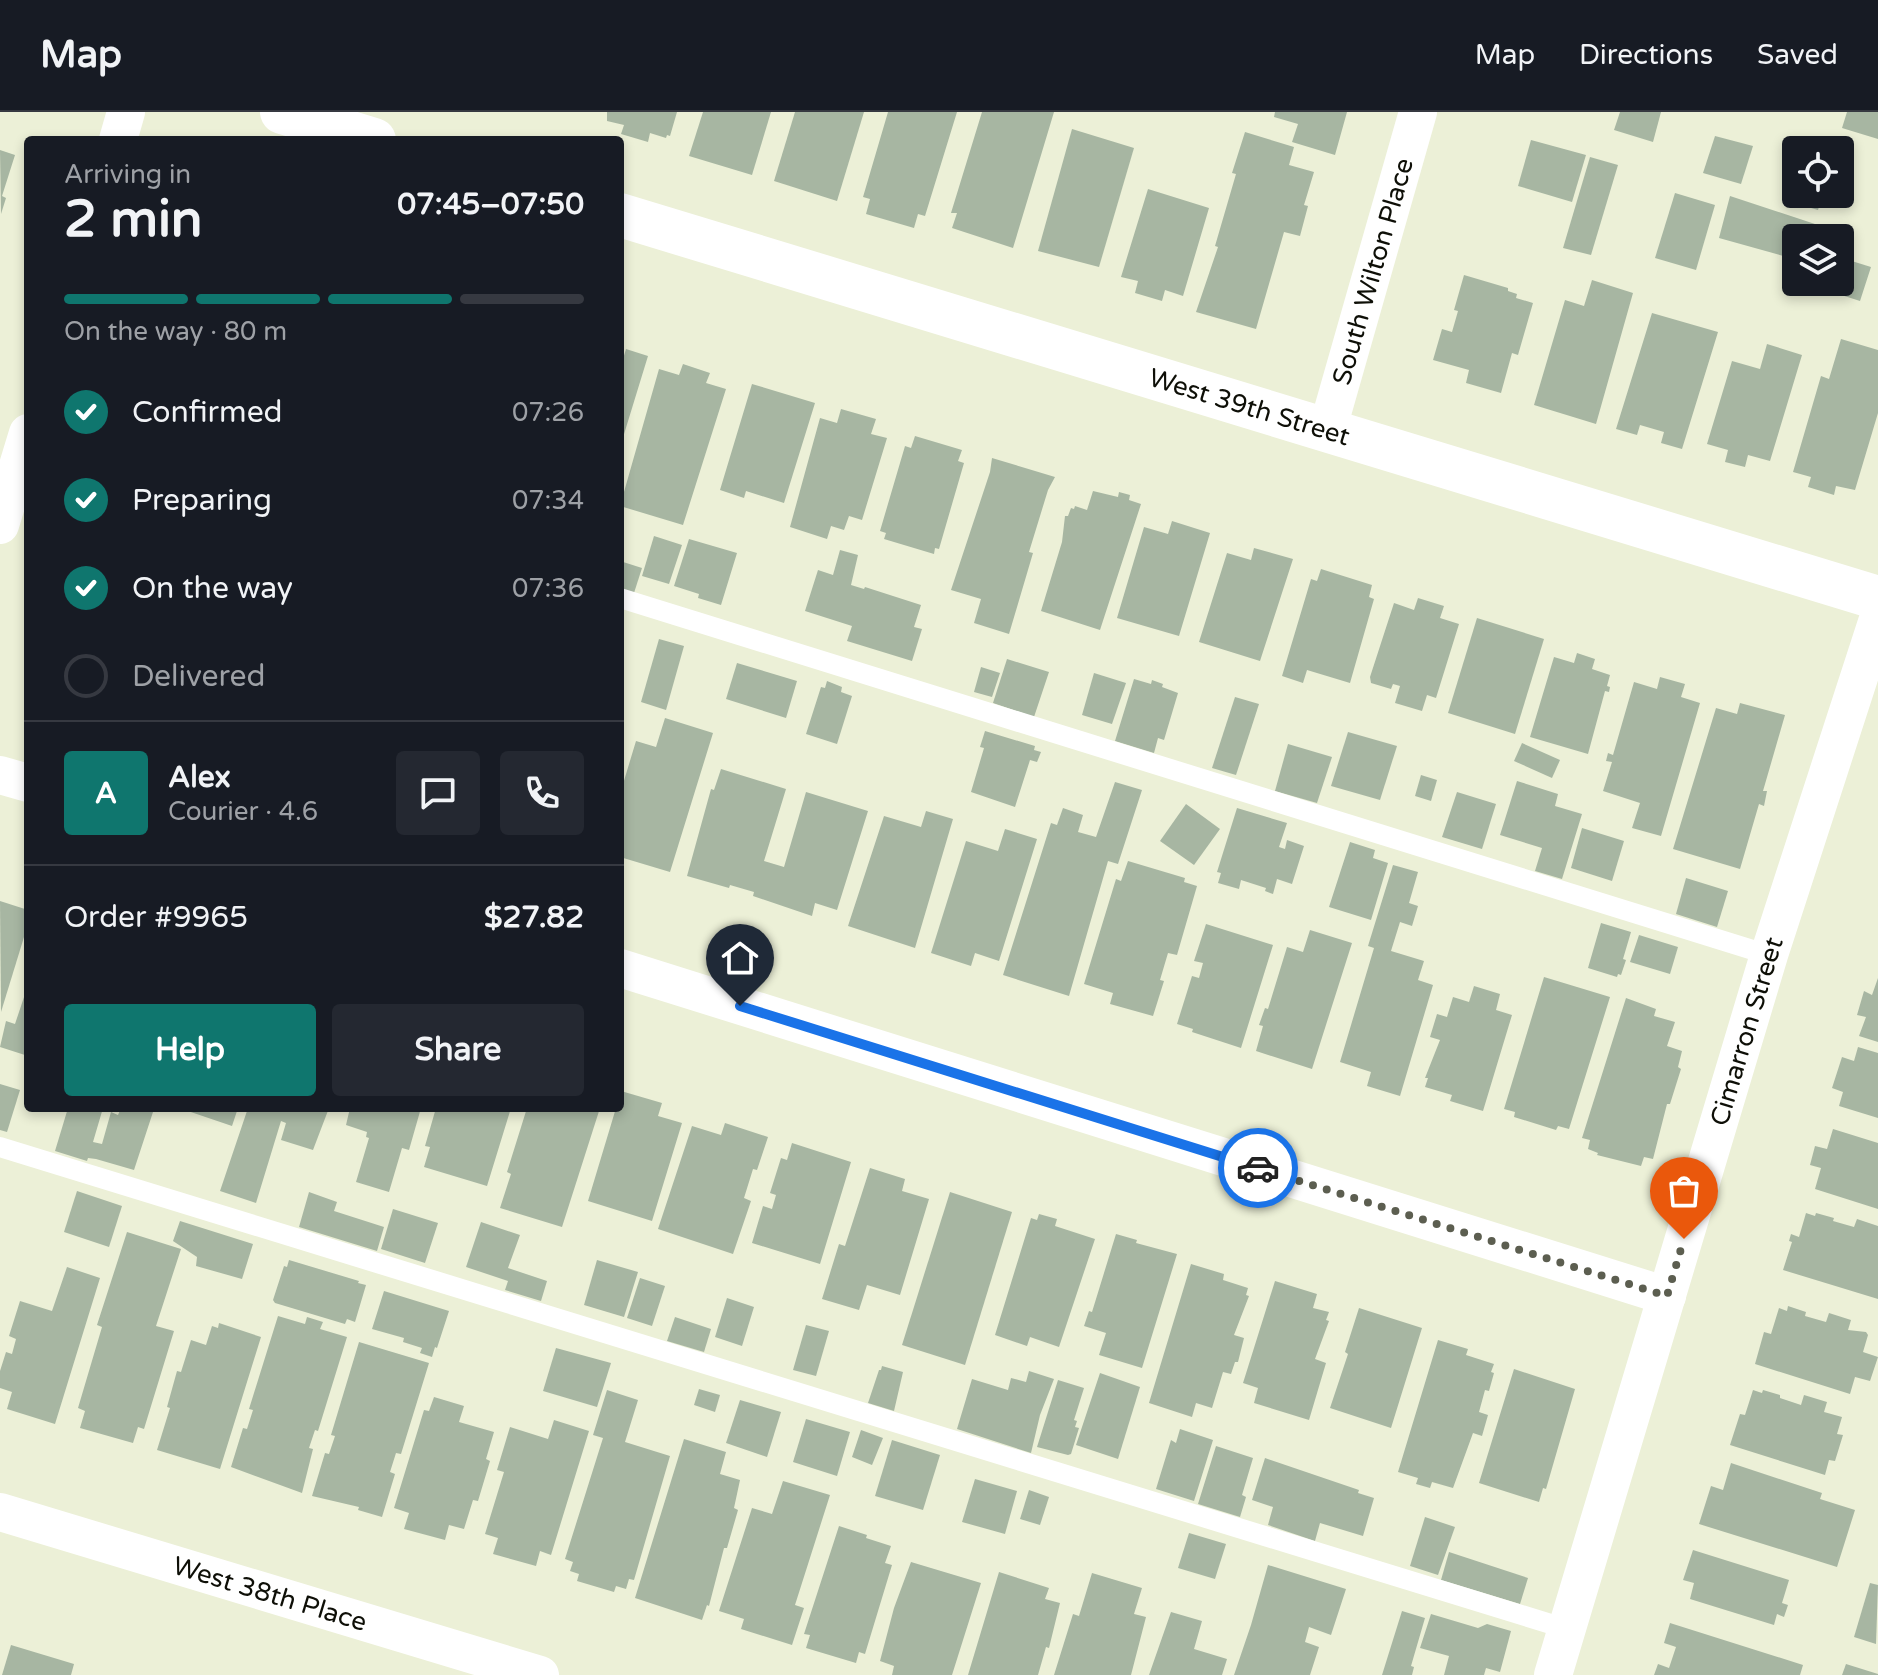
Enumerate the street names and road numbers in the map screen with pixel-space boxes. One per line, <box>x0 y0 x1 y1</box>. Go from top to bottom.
street label: South Wilton Place <box>1325 154 1420 388</box>
street label: West 39th Street <box>1145 361 1354 452</box>
street label: Cimarron Street <box>1703 933 1789 1129</box>
street label: West 38th Place <box>169 1550 371 1637</box>

